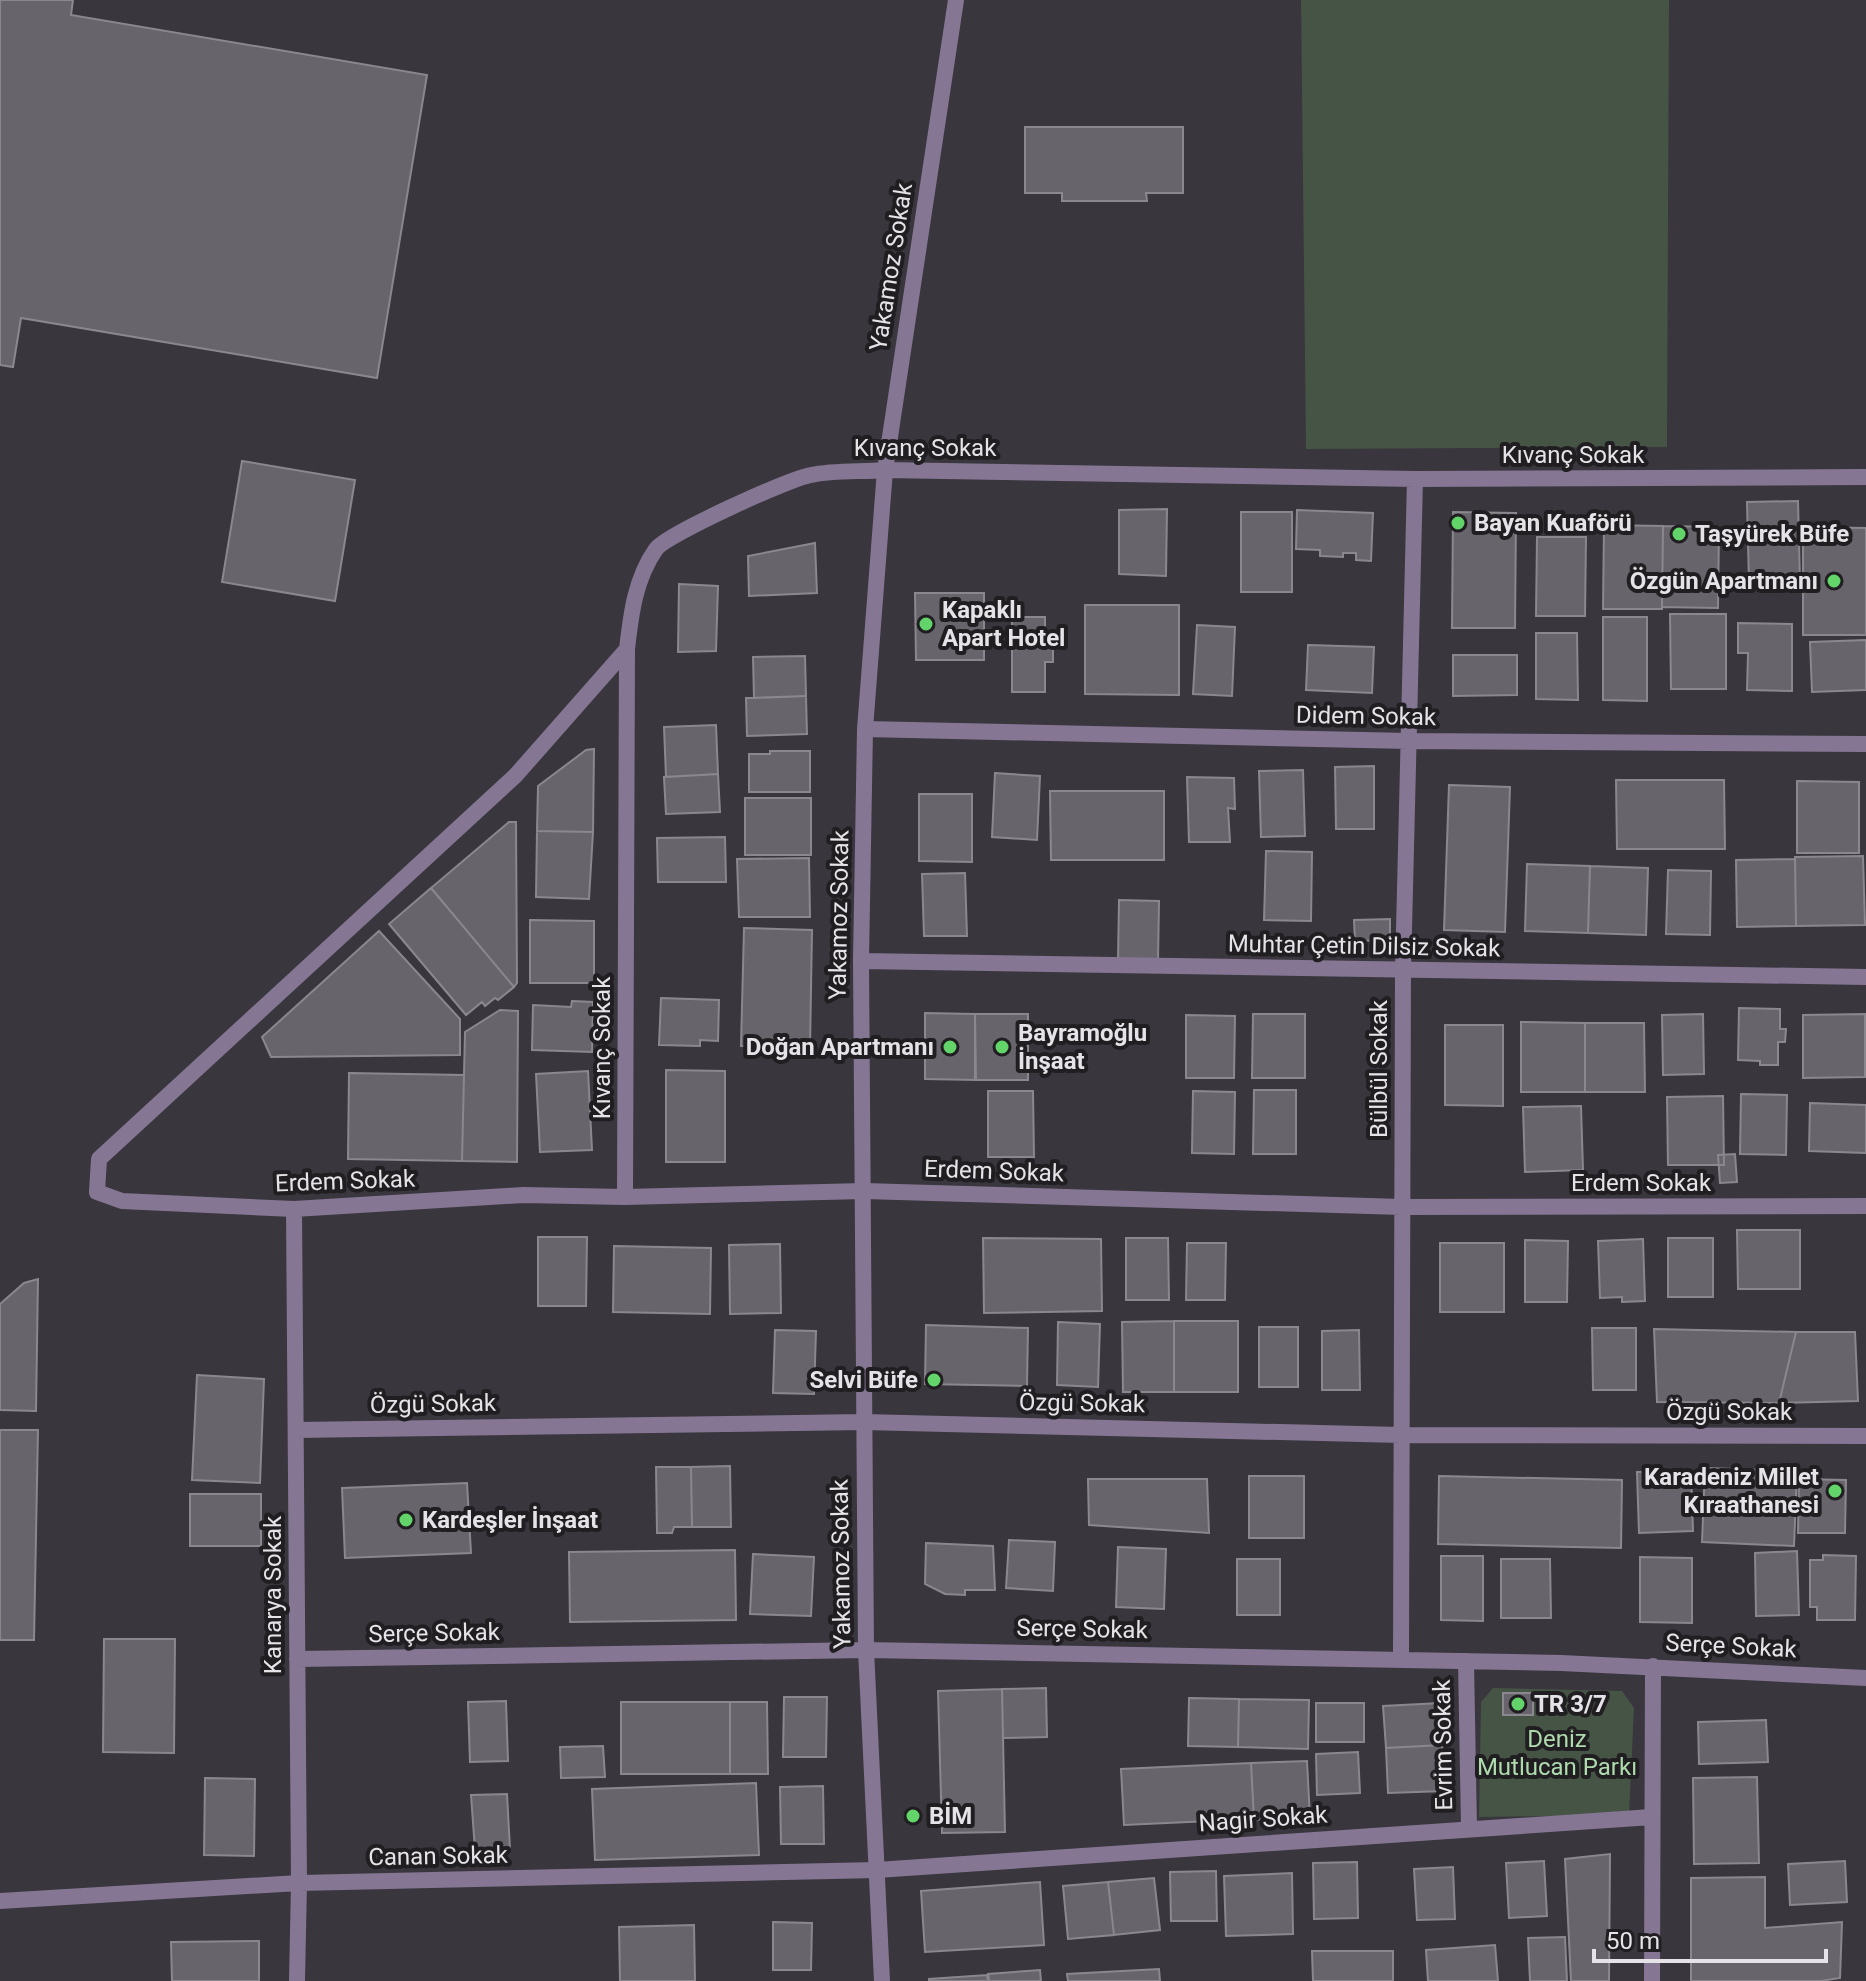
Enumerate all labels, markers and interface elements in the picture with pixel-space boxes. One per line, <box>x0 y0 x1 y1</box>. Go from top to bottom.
street label: Yakamoz Sokak <box>864 180 918 353</box>
street label: Kıvanç Sokak <box>854 434 997 462</box>
street label: Kıvanç Sokak <box>1502 441 1645 469</box>
place label: Bayan Kuaförü <box>1474 509 1632 537</box>
marker: Bayan Kuaförü <box>1449 514 1467 532</box>
place label: Taşyürek Büfe <box>1695 520 1849 548</box>
marker: Taşyürek Büfe <box>1670 525 1688 543</box>
place label: Özgün Apartmanı <box>1630 567 1818 595</box>
marker: Özgün Apartmanı <box>1825 572 1843 590</box>
place label: Kapaklı Apart Hotel <box>942 596 1065 652</box>
marker: Kapaklı Apart Hotel <box>917 615 935 633</box>
street label: Didem Sokak <box>1296 701 1437 731</box>
street label: Yakamoz Sokak <box>824 829 854 1000</box>
street label: Muhtar Çetin Dilsiz Sokak <box>1228 930 1501 962</box>
street label: Kıvanç Sokak <box>588 976 616 1119</box>
street label: Bülbül Sokak <box>1365 999 1393 1138</box>
place label: Bayramoğlu İnşaat <box>1018 1019 1147 1075</box>
place label: Doğan Apartmanı <box>746 1033 934 1061</box>
marker: Doğan Apartmanı <box>941 1038 959 1056</box>
marker: Bayramoğlu İnşaat <box>993 1038 1011 1056</box>
street label: Erdem Sokak <box>923 1155 1065 1187</box>
street label: Erdem Sokak <box>274 1165 416 1197</box>
street label: Erdem Sokak <box>1571 1169 1712 1197</box>
place label: Selvi Büfe <box>809 1366 918 1394</box>
marker: Selvi Büfe <box>925 1371 943 1389</box>
street label: Özgü Sokak <box>1019 1388 1146 1418</box>
street label: Özgü Sokak <box>370 1389 497 1419</box>
street label: Özgü Sokak <box>1666 1398 1793 1426</box>
place label: Karadeniz Millet Kıraathanesi <box>1644 1463 1819 1519</box>
street label: Yakamoz Sokak <box>826 1478 856 1649</box>
marker: Karadeniz Millet Kıraathanesi <box>1826 1482 1844 1500</box>
place label: Kardeşler İnşaat <box>422 1506 598 1534</box>
marker: Kardeşler İnşaat <box>397 1511 415 1529</box>
street label: Kanarya Sokak <box>259 1515 287 1674</box>
street label: Serçe Sokak <box>1016 1614 1149 1644</box>
street label: Serçe Sokak <box>368 1618 501 1648</box>
street label: Serçe Sokak <box>1665 1629 1798 1663</box>
street label: Evrim Sokak <box>1428 1678 1458 1811</box>
place label: TR 3/7 <box>1534 1690 1607 1718</box>
marker: TR 3/7 <box>1509 1695 1527 1713</box>
park label: Deniz Mutlucan Parkı <box>1477 1725 1637 1781</box>
street label: Nagir Sokak <box>1198 1800 1329 1837</box>
place label: BİM <box>929 1802 972 1830</box>
marker: BİM <box>904 1807 922 1825</box>
street label: Canan Sokak <box>368 1841 509 1871</box>
scale bar <box>1594 1913 1826 1963</box>
text: 50 m <box>1606 1927 1660 1955</box>

